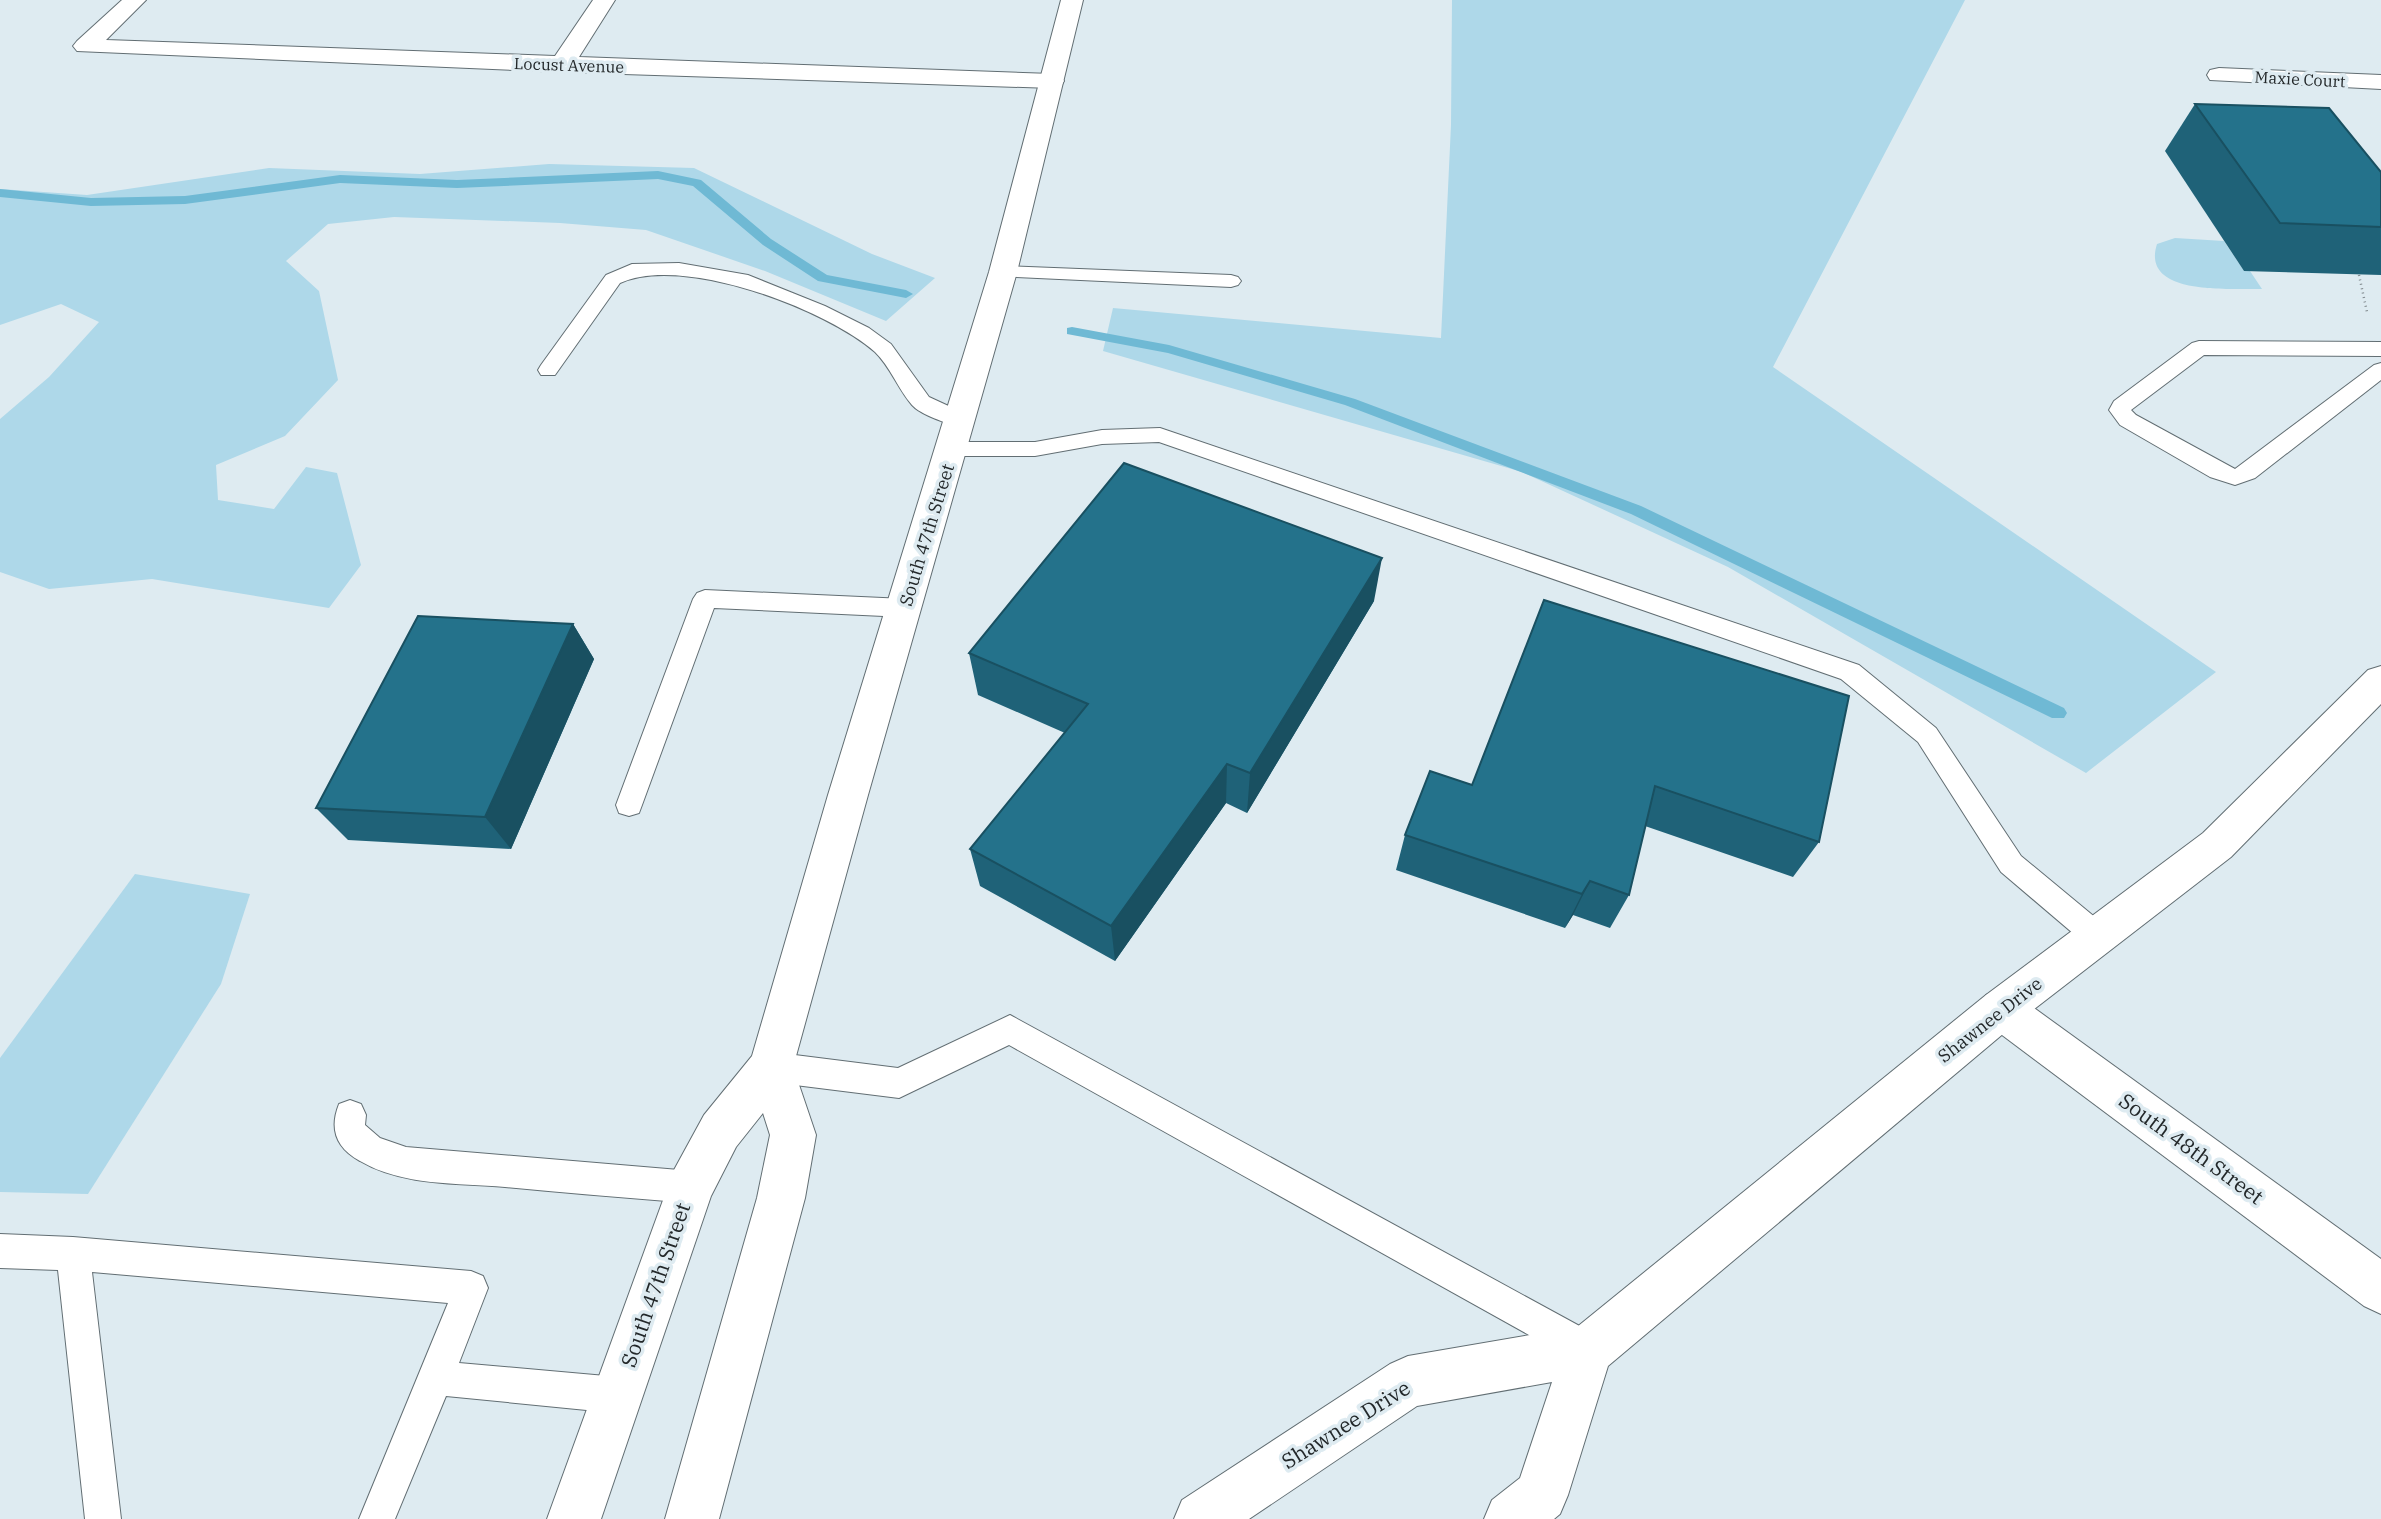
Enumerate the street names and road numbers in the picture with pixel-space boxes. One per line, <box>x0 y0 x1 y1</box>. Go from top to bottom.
street label: Locust Avenue <box>514 53 624 77</box>
street label: Maxie Court <box>2254 67 2346 91</box>
street label: South 47th Street <box>894 461 959 609</box>
street label: Shawnee Drive <box>1933 972 2046 1067</box>
street label: South 48th Street <box>2114 1086 2269 1210</box>
street label: South 47th Street <box>614 1199 696 1371</box>
street label: Shawnee Drive <box>1276 1373 1415 1475</box>

